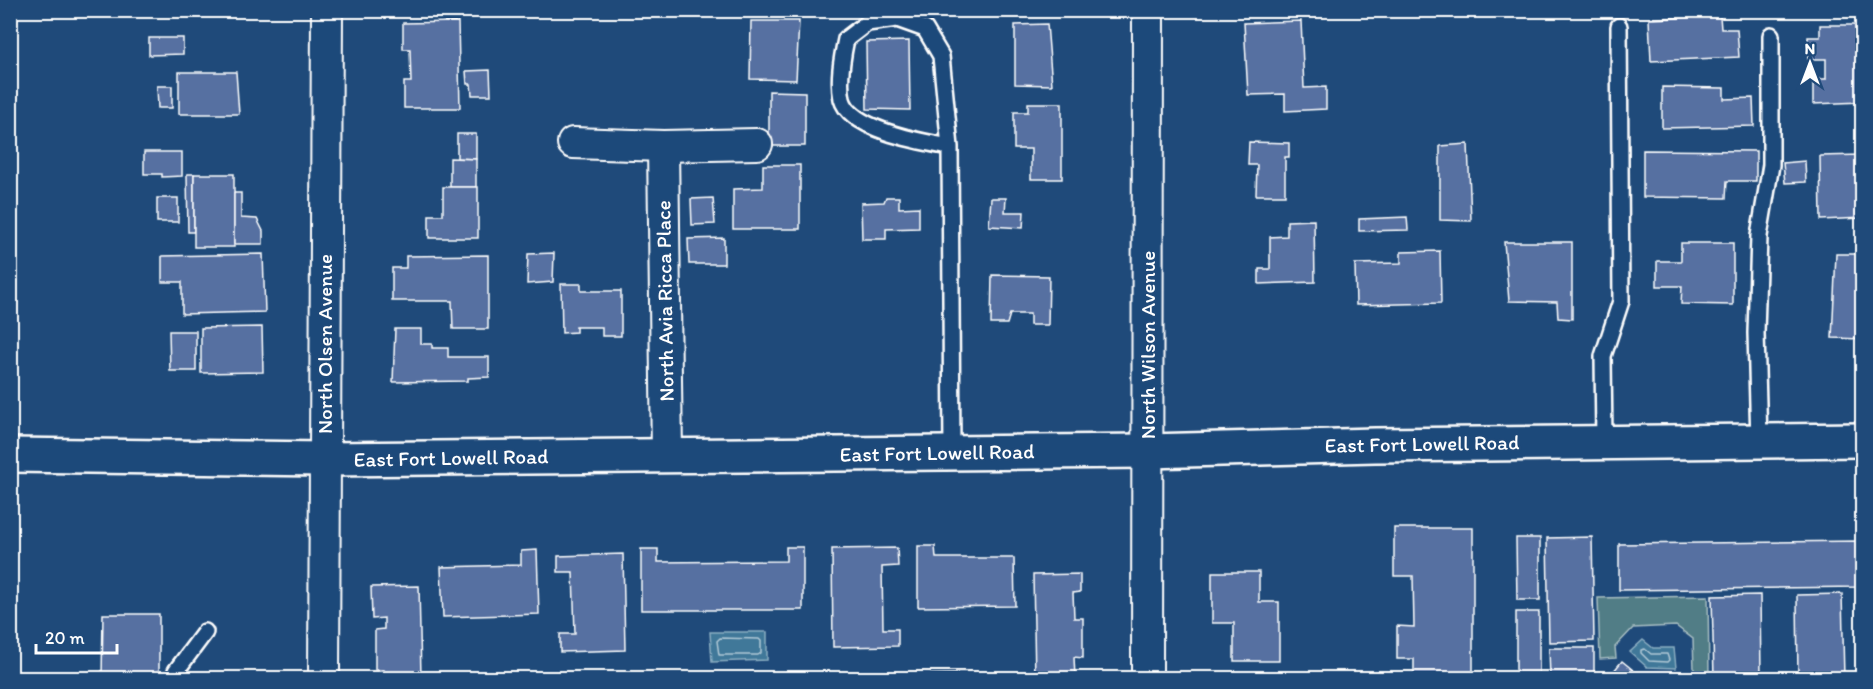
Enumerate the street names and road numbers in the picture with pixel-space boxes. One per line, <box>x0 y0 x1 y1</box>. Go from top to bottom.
street label: North Avia Ricca Place <box>650 200 679 402</box>
street label: North Wilson Avenue <box>1135 251 1160 439</box>
street label: North Olsen Avenue <box>312 254 337 434</box>
street label: East Fort Lowell Road <box>1325 429 1519 458</box>
street label: East Fort Lowell Road <box>840 438 1034 467</box>
street label: East Fort Lowell Road <box>354 443 548 472</box>

